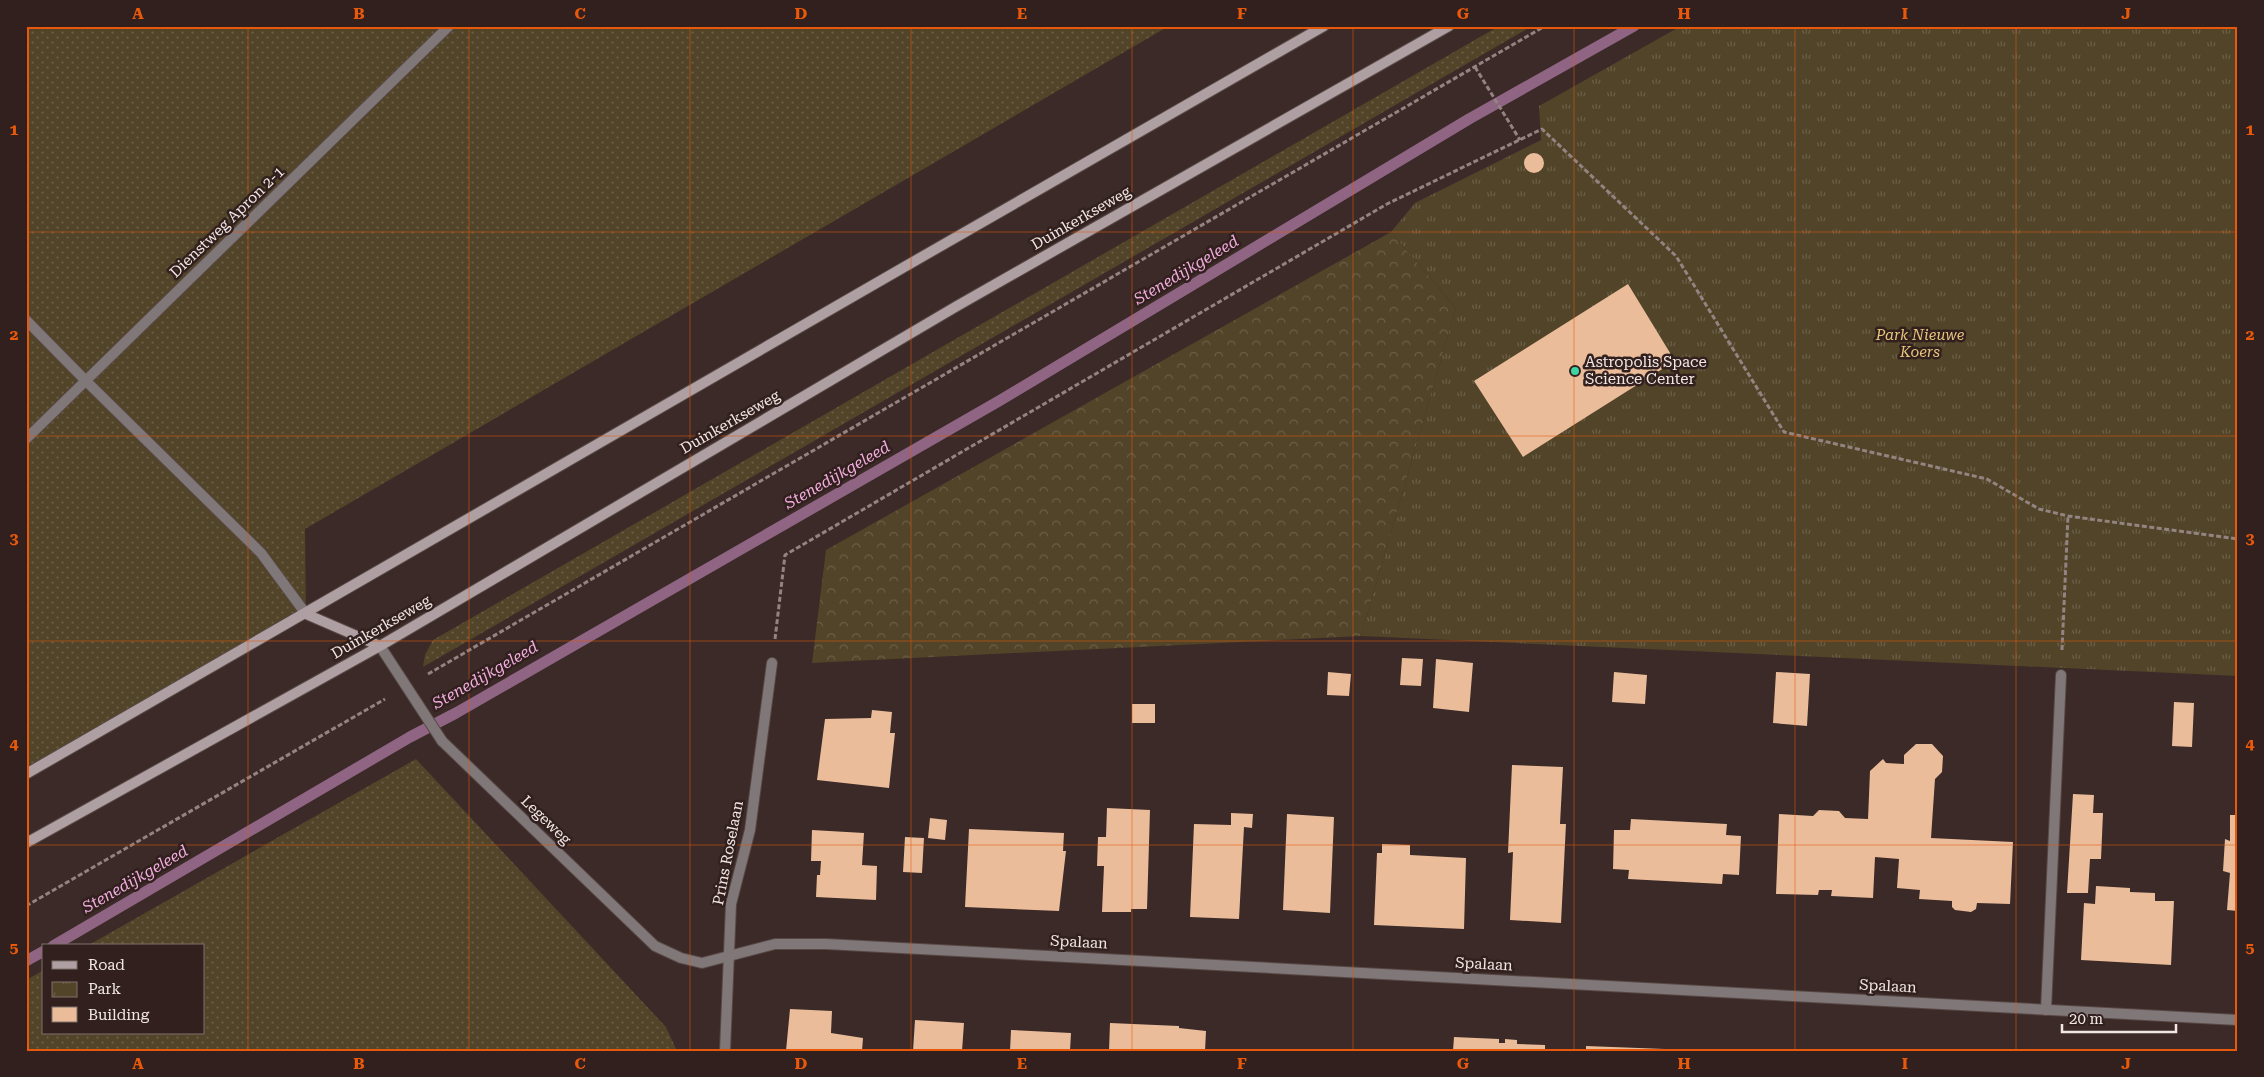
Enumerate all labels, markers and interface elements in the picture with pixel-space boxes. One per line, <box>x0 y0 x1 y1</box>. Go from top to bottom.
text: A <box>132 4 144 23</box>
text: B <box>353 4 365 23</box>
text: C <box>574 4 586 23</box>
text: D <box>795 4 808 23</box>
text: E <box>1017 4 1027 23</box>
text: F <box>1237 4 1247 23</box>
text: G <box>1457 4 1470 23</box>
text: H <box>1677 4 1691 23</box>
text: I <box>1902 4 1908 23</box>
text: J <box>2121 4 2131 23</box>
text: 1 <box>10 120 19 139</box>
text: 1 <box>2246 120 2255 139</box>
street label: Dienstweg Apron 2-1 <box>166 163 288 281</box>
street label: Duinkerkseweg <box>1028 182 1134 254</box>
water label: Stenedijkgeleed <box>1129 231 1242 309</box>
text: 2 <box>10 325 19 344</box>
text: 2 <box>2246 325 2255 344</box>
park label: Park Nieuwe Koers <box>1875 326 1965 361</box>
place label: Astropolis Space Science Center <box>1585 353 1707 388</box>
marker: Astropolis Space Science Center <box>1569 365 1581 377</box>
street label: Duinkerkseweg <box>677 386 783 458</box>
water label: Stenedijkgeleed <box>780 437 893 513</box>
text: 3 <box>10 529 19 548</box>
text: 3 <box>2246 529 2255 548</box>
street label: Duinkerkseweg <box>328 591 434 663</box>
water label: Stenedijkgeleed <box>428 637 541 713</box>
text: 4 <box>10 734 19 753</box>
text: 4 <box>2246 734 2255 753</box>
street label: Legeweg <box>517 792 575 849</box>
street label: Prins Roselaan <box>709 799 747 907</box>
water label: Stenedijkgeleed <box>78 841 191 917</box>
street label: Spalaan <box>1050 932 1109 953</box>
text: 5 <box>10 938 19 957</box>
text: 5 <box>2246 938 2255 957</box>
legend <box>42 944 205 1034</box>
street label: Spalaan <box>1455 954 1514 975</box>
text: Road <box>88 956 125 974</box>
street label: Spalaan <box>1859 976 1918 997</box>
text: Park <box>88 980 122 998</box>
scale bar <box>2062 1002 2175 1034</box>
text: Building <box>88 1006 150 1024</box>
text: 20 m <box>2069 1010 2104 1028</box>
text: A <box>132 1054 144 1073</box>
text: B <box>353 1054 365 1073</box>
text: C <box>574 1054 586 1073</box>
text: D <box>795 1054 808 1073</box>
text: E <box>1017 1054 1027 1073</box>
text: F <box>1237 1054 1247 1073</box>
text: G <box>1457 1054 1470 1073</box>
text: H <box>1677 1054 1691 1073</box>
text: I <box>1902 1054 1908 1073</box>
text: J <box>2121 1054 2131 1073</box>

